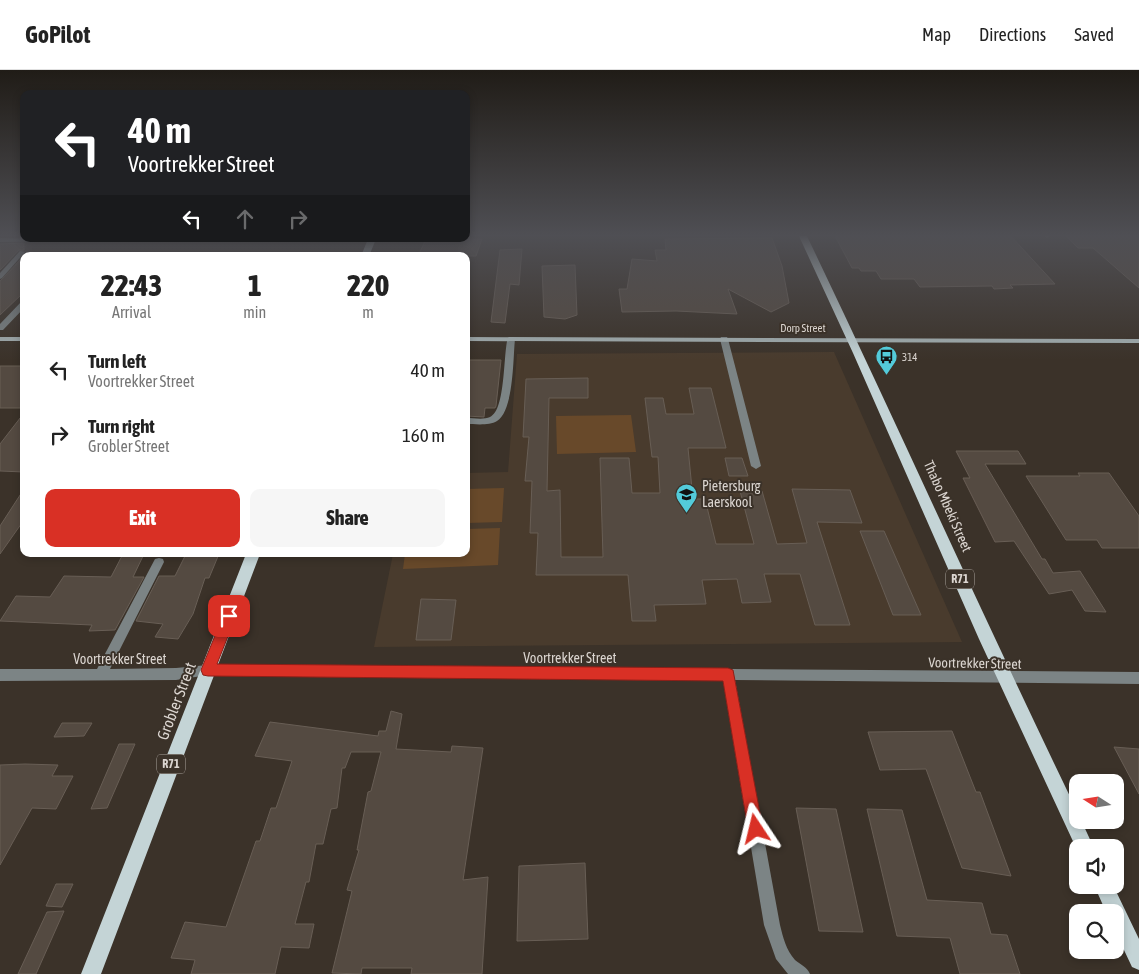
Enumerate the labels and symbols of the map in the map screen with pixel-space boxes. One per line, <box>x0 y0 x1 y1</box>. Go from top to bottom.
street label: Dorp Street <box>780 322 826 334</box>
bus stop icon: 314 <box>874 345 898 376</box>
place label: 314 <box>902 351 918 363</box>
street label: Thabo Mbeki Street <box>921 458 975 554</box>
place label: Pietersburg Laerskool <box>702 478 761 510</box>
school or university icon: Pietersburg Laerskool <box>674 482 698 513</box>
road number: R71 <box>946 569 974 588</box>
pin <box>208 595 250 637</box>
street label: Voortrekker Street <box>523 650 617 666</box>
street label: Voortrekker Street <box>73 651 167 667</box>
street label: Voortrekker Street <box>928 654 1022 672</box>
street label: Grobler Street <box>153 659 199 742</box>
road number: R71 <box>157 754 185 774</box>
north arrow <box>1069 774 1124 829</box>
position arrow <box>729 802 781 854</box>

